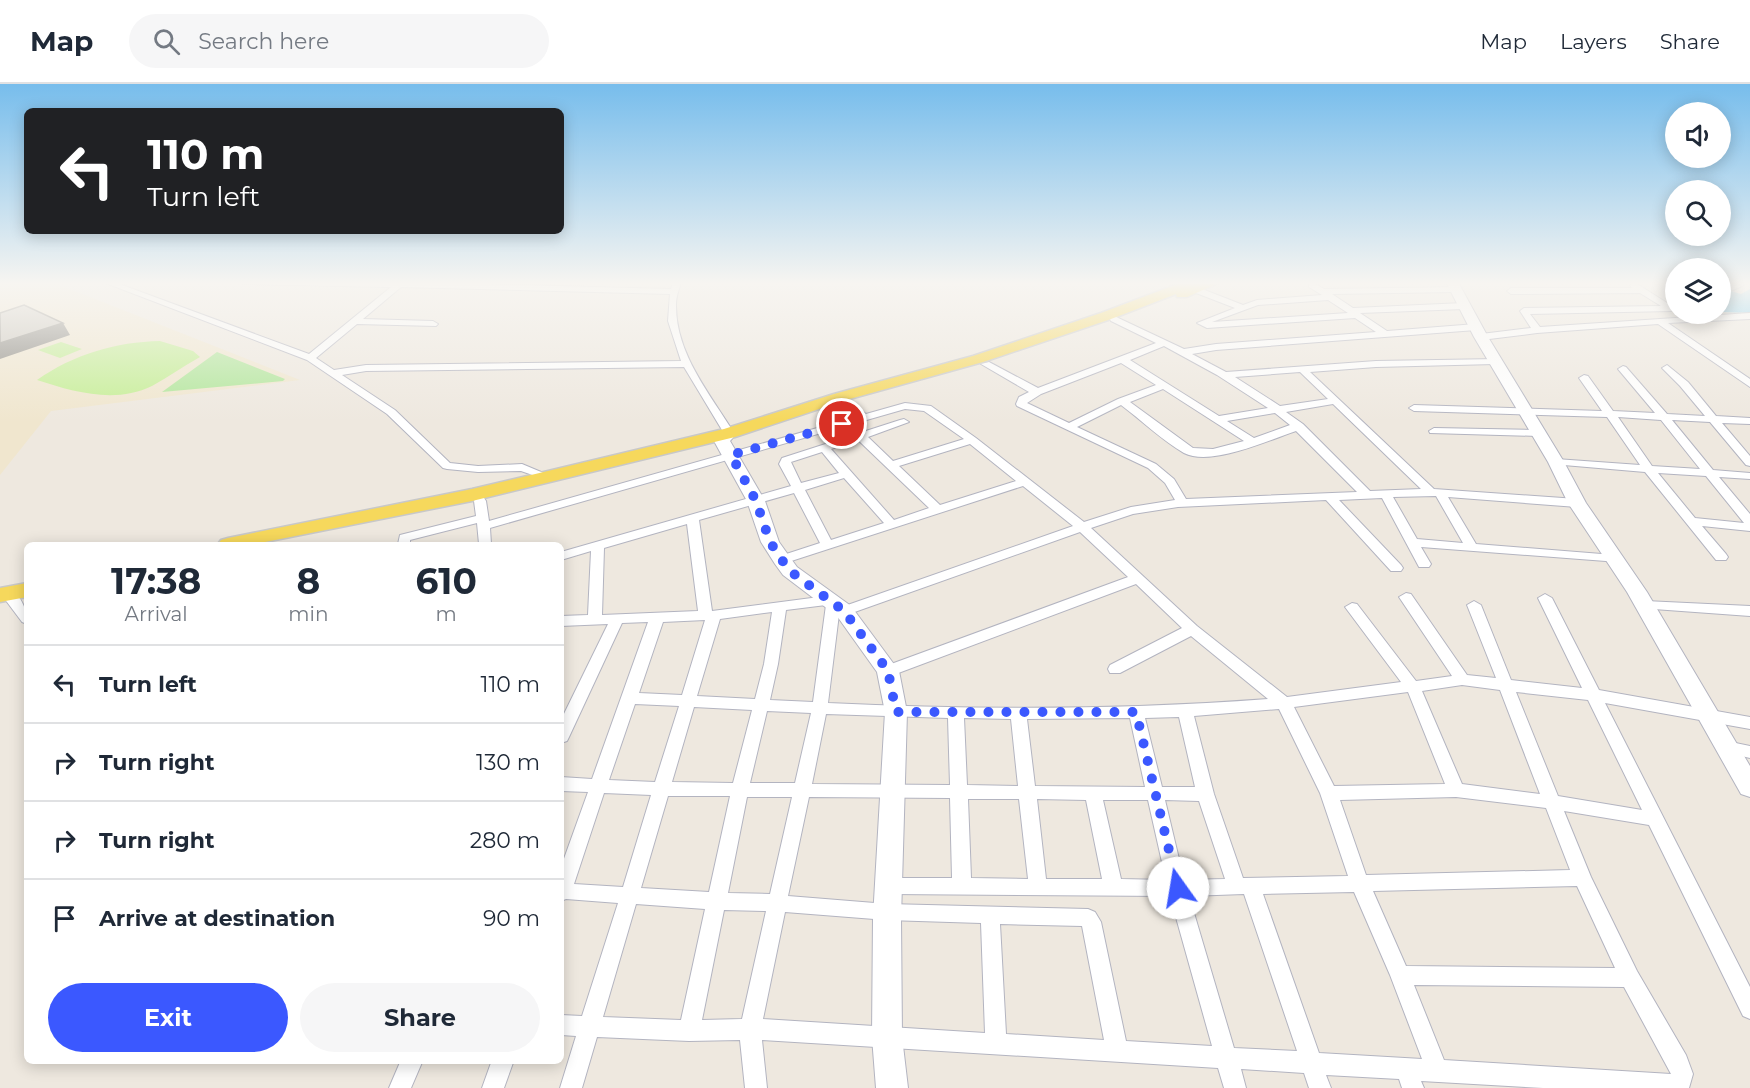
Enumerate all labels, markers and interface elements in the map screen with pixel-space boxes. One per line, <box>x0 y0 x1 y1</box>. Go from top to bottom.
search box <box>129 14 549 68</box>
text: Map <box>30 24 93 58</box>
icon: search <box>150 25 183 58</box>
text: Search here <box>198 28 329 55</box>
text: Map <box>1480 29 1527 54</box>
text: Layers <box>1560 29 1627 54</box>
text: Share <box>1660 29 1720 54</box>
map controls <box>1665 102 1731 324</box>
button: sound <box>1665 102 1731 168</box>
text: 110 m <box>147 128 264 180</box>
icon: left <box>48 132 126 210</box>
text: Turn left <box>147 180 260 213</box>
button: search <box>1665 180 1731 246</box>
button: layers <box>1665 258 1731 324</box>
pin <box>816 398 867 449</box>
icon: arrive <box>825 407 858 440</box>
text: 17:38 <box>111 559 201 603</box>
text: 8 <box>296 559 320 603</box>
text: 610 <box>415 559 477 603</box>
text: Arrival <box>125 602 188 626</box>
text: min <box>288 602 328 626</box>
text: m <box>436 602 457 626</box>
icon: left <box>48 668 81 701</box>
text: Turn left <box>99 671 197 698</box>
text: 110 m <box>480 671 540 698</box>
icon: right <box>48 746 81 779</box>
text: Turn right <box>99 749 214 776</box>
text: 130 m <box>476 749 540 776</box>
icon: right <box>48 824 81 857</box>
text: Turn right <box>99 827 214 854</box>
text: 280 m <box>470 827 540 854</box>
position arrow <box>1146 856 1210 920</box>
icon: arrive <box>48 902 81 935</box>
text: Arrive at destination <box>99 905 335 932</box>
text: 90 m <box>483 905 540 932</box>
button: Exit <box>48 983 288 1052</box>
button: Share <box>300 983 540 1052</box>

